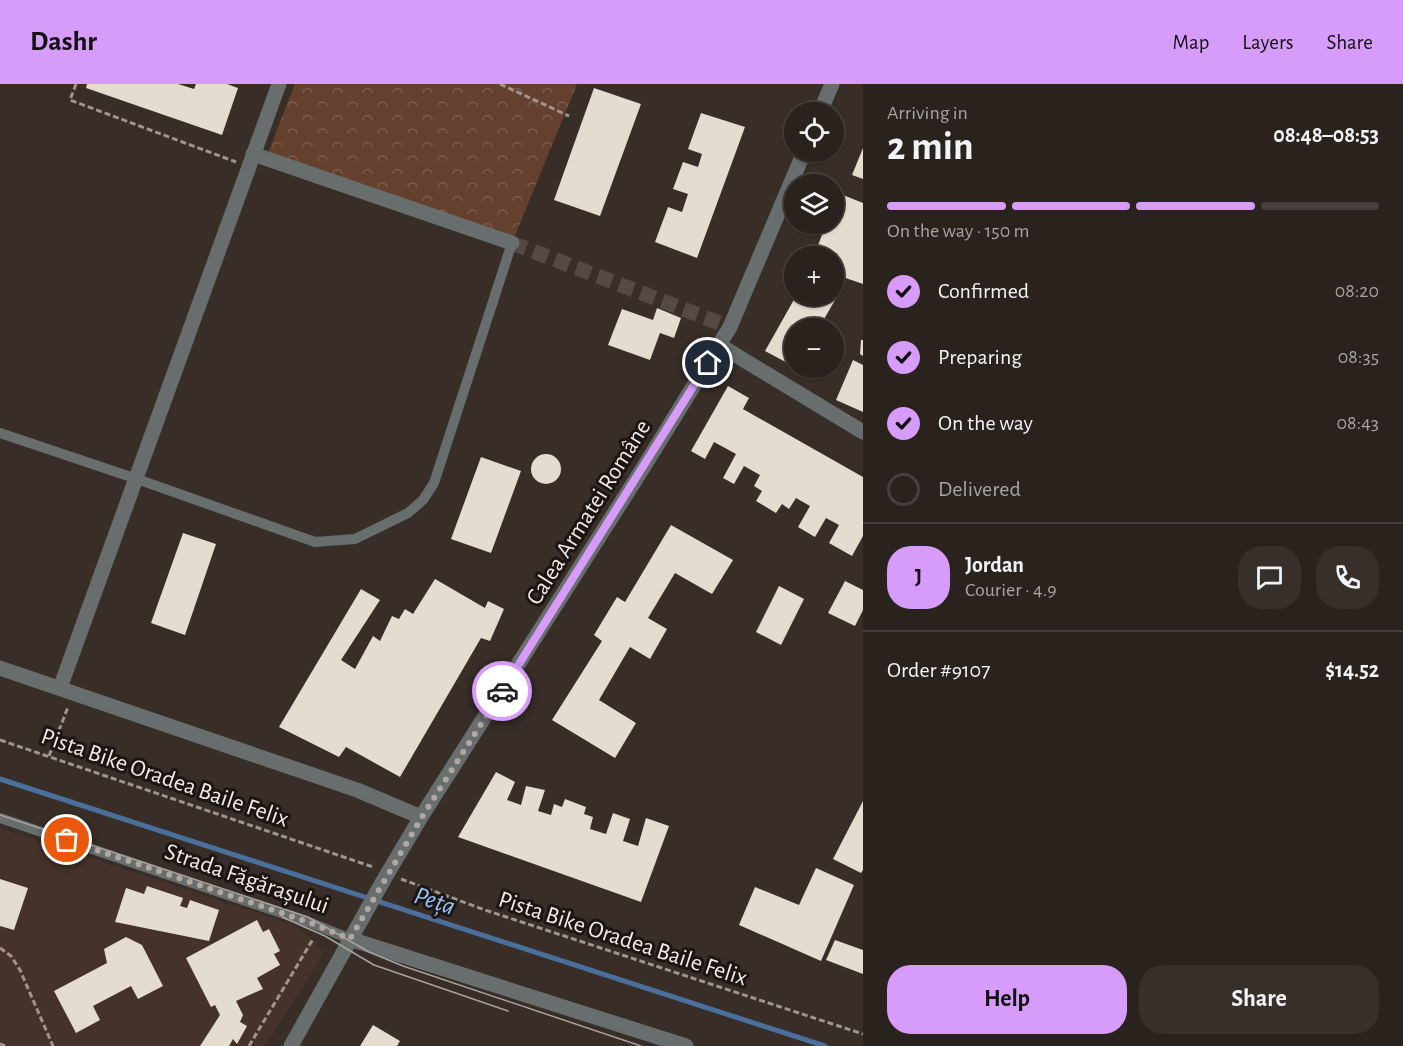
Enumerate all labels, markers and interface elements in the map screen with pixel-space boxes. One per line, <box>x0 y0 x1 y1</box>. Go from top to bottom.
text: Dashr <box>30 28 97 56</box>
text: Map <box>1173 32 1209 53</box>
text: Layers <box>1242 32 1293 53</box>
text: Share <box>1326 32 1373 53</box>
map controls <box>784 102 844 378</box>
button: locate <box>784 102 844 162</box>
text: Arriving in <box>887 103 968 123</box>
text: 08:48–08:53 <box>1273 124 1379 146</box>
text: 2 min <box>887 128 974 167</box>
button: layers <box>784 174 844 234</box>
text: On the way · 150 m <box>887 221 1030 241</box>
button: + <box>784 246 844 306</box>
icon: check <box>887 275 920 308</box>
text: Confirmed <box>938 280 1029 302</box>
text: 08:20 <box>1335 281 1379 301</box>
button: − <box>784 318 844 378</box>
pin <box>682 337 733 388</box>
icon: check <box>887 341 920 374</box>
icon: home <box>691 346 724 379</box>
text: Preparing <box>938 346 1022 368</box>
text: 08:35 <box>1338 347 1379 367</box>
icon: check <box>887 407 920 440</box>
text: On the way <box>938 412 1033 434</box>
text: 08:43 <box>1337 413 1379 433</box>
street label: Calea Armatei Române <box>522 416 655 609</box>
text: Delivered <box>938 478 1021 500</box>
button: chat <box>1238 546 1301 609</box>
button: phone <box>1316 546 1379 609</box>
text: Jordan <box>965 554 1024 576</box>
text: J <box>915 566 922 588</box>
text: Courier · 4.9 <box>965 580 1057 600</box>
text: Order #9107 <box>887 659 990 681</box>
text: $14.52 <box>1325 659 1379 681</box>
courier <box>472 661 532 721</box>
icon: car <box>486 675 519 708</box>
street label: Pista Bike Oradea Baile Felix <box>38 724 292 832</box>
pin <box>41 814 92 865</box>
icon: bag <box>50 823 83 856</box>
street label: Strada Făgărașului <box>161 840 332 919</box>
water label: Peța <box>410 882 458 922</box>
street label: Pista Bike Oradea Baile Felix <box>495 887 751 991</box>
button: Help <box>887 965 1127 1034</box>
button: Share <box>1139 965 1379 1034</box>

